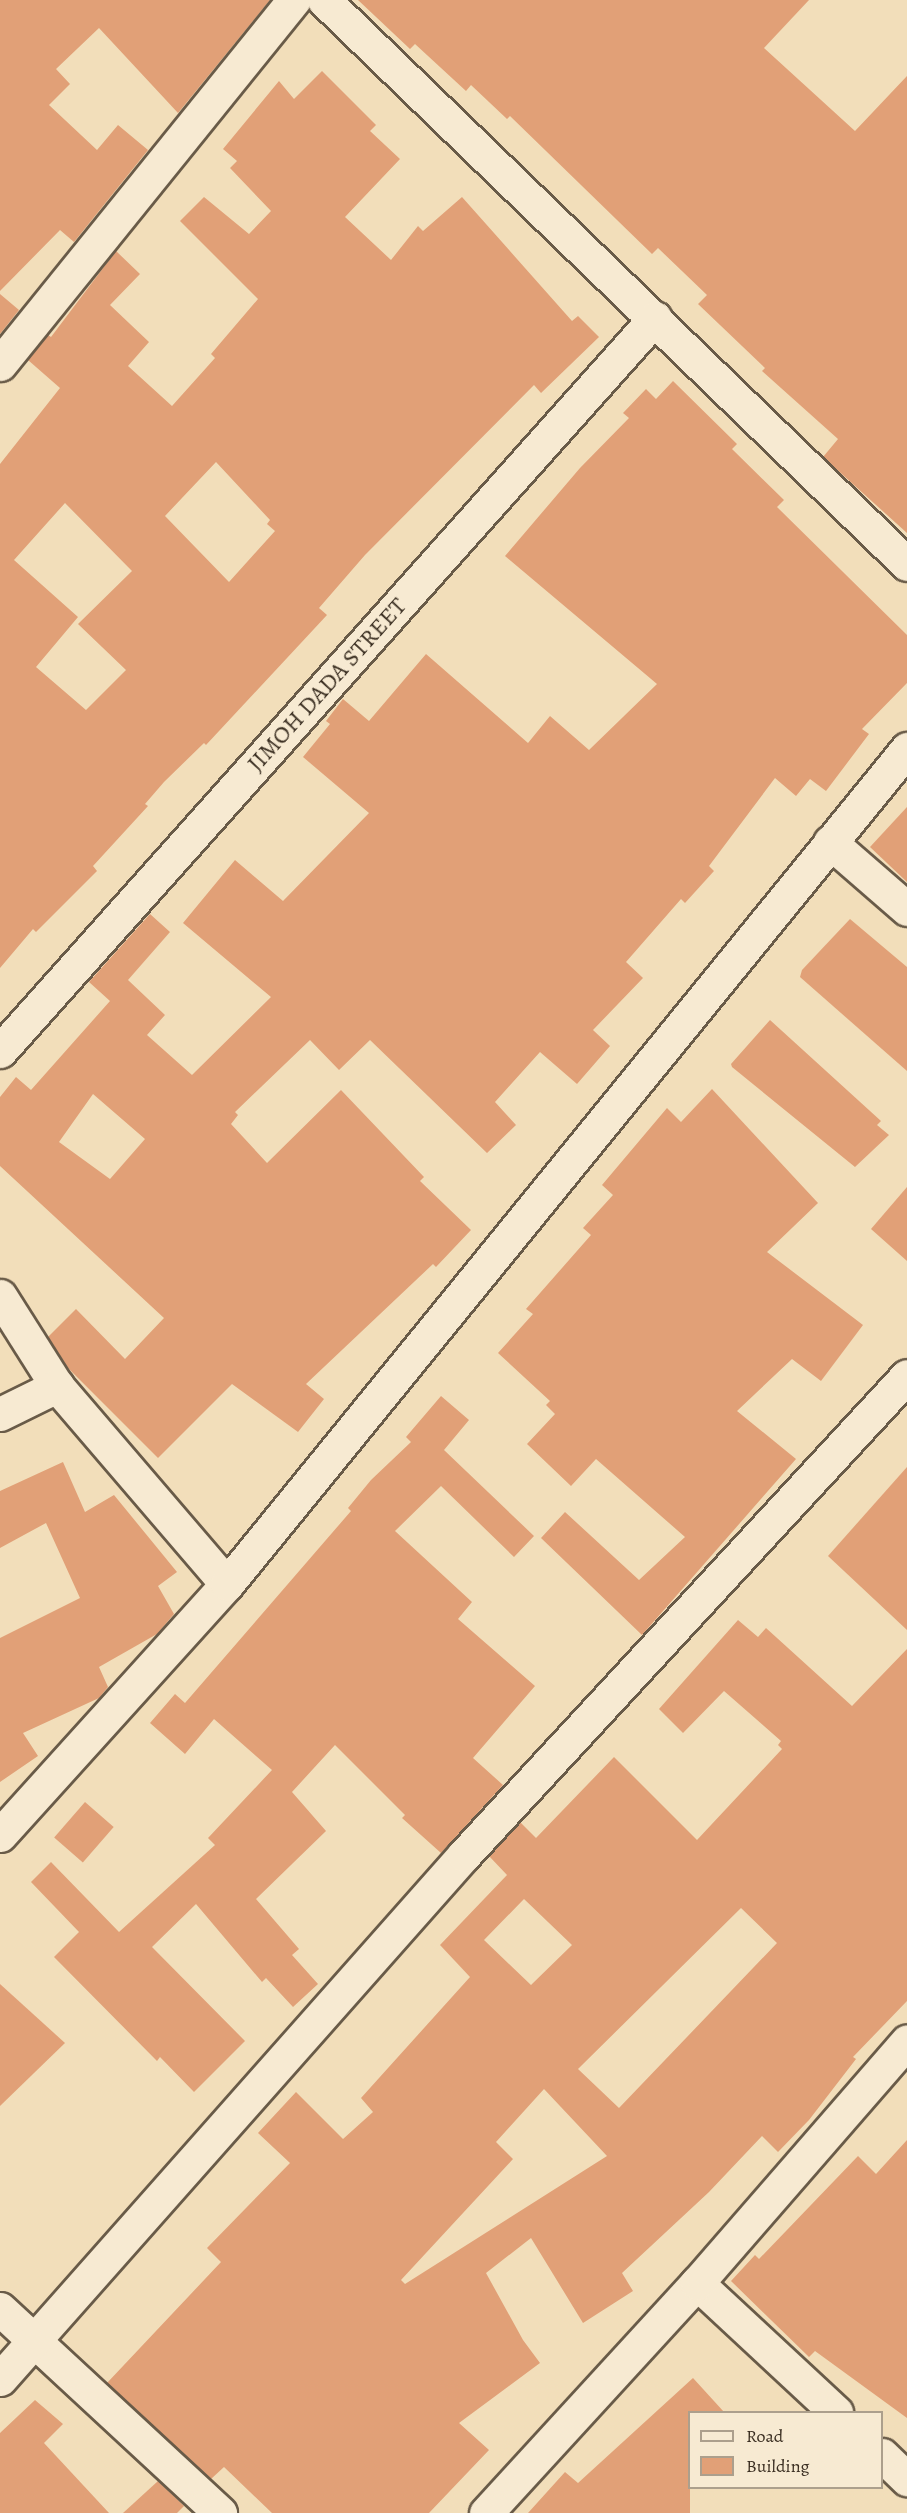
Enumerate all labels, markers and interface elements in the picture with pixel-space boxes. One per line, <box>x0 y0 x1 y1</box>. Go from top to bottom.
street label: JIMOH DADA STREET <box>241 592 413 778</box>
legend <box>688 2411 883 2489</box>
text: Road <box>746 2424 783 2448</box>
text: Building <box>746 2454 810 2478</box>

